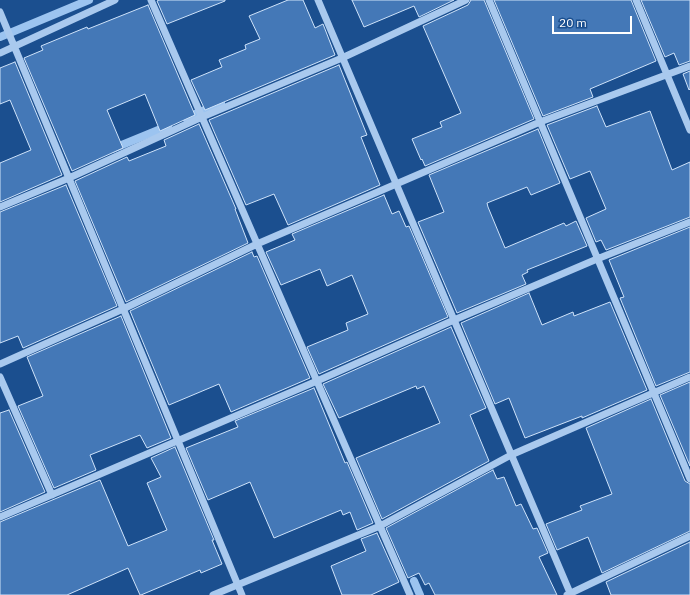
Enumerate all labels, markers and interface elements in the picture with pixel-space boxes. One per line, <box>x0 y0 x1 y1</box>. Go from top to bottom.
scale bar <box>554 8 634 34</box>
text: 20 m <box>559 15 587 30</box>

